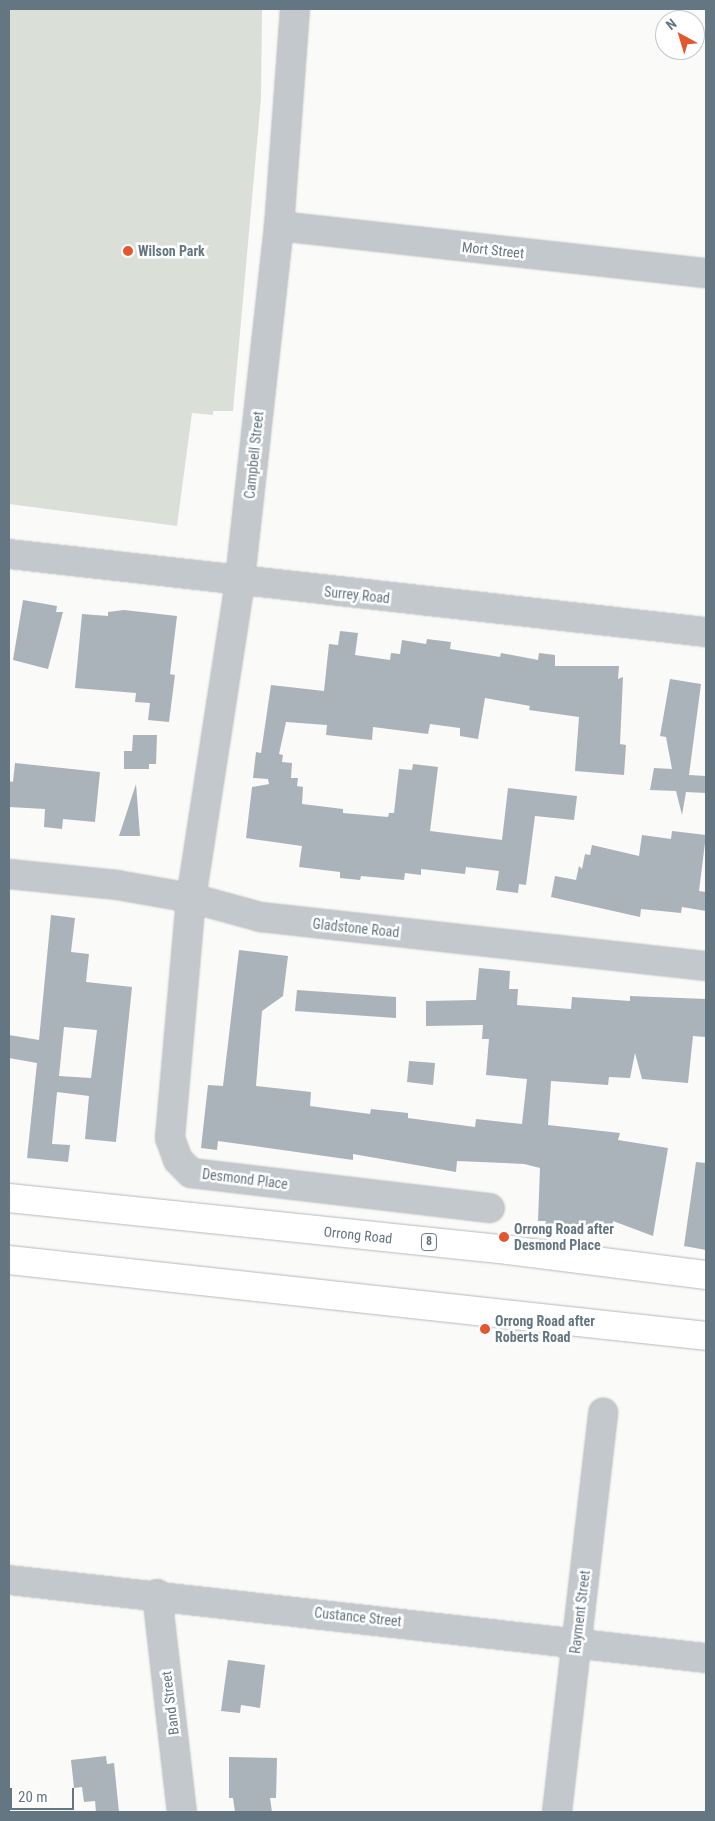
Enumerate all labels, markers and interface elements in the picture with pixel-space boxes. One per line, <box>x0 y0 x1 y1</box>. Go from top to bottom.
north arrow <box>655 10 705 60</box>
text: N <box>663 15 680 33</box>
street label: Mort Street <box>461 238 525 262</box>
place label: Wilson Park <box>138 243 205 259</box>
marker: Wilson Park <box>122 245 134 257</box>
street label: Campbell Street <box>241 410 267 500</box>
street label: Surrey Road <box>323 583 391 607</box>
street label: Gladstone Road <box>312 915 400 941</box>
street label: Desmond Place <box>201 1165 289 1193</box>
place label: Orrong Road after Desmond Place <box>514 1221 614 1254</box>
street label: Orrong Road <box>323 1223 393 1247</box>
marker: Orrong Road after Desmond Place <box>498 1231 510 1243</box>
road number: 8 <box>420 1232 438 1252</box>
place label: Orrong Road after Roberts Road <box>495 1313 595 1345</box>
marker: Orrong Road after Roberts Road <box>479 1323 491 1335</box>
street label: Rayment Street <box>567 1569 593 1655</box>
street label: Custance Street <box>313 1604 403 1630</box>
street label: Band Street <box>158 1670 182 1736</box>
scale bar <box>12 1778 76 1810</box>
text: 20 m <box>18 1788 48 1806</box>

